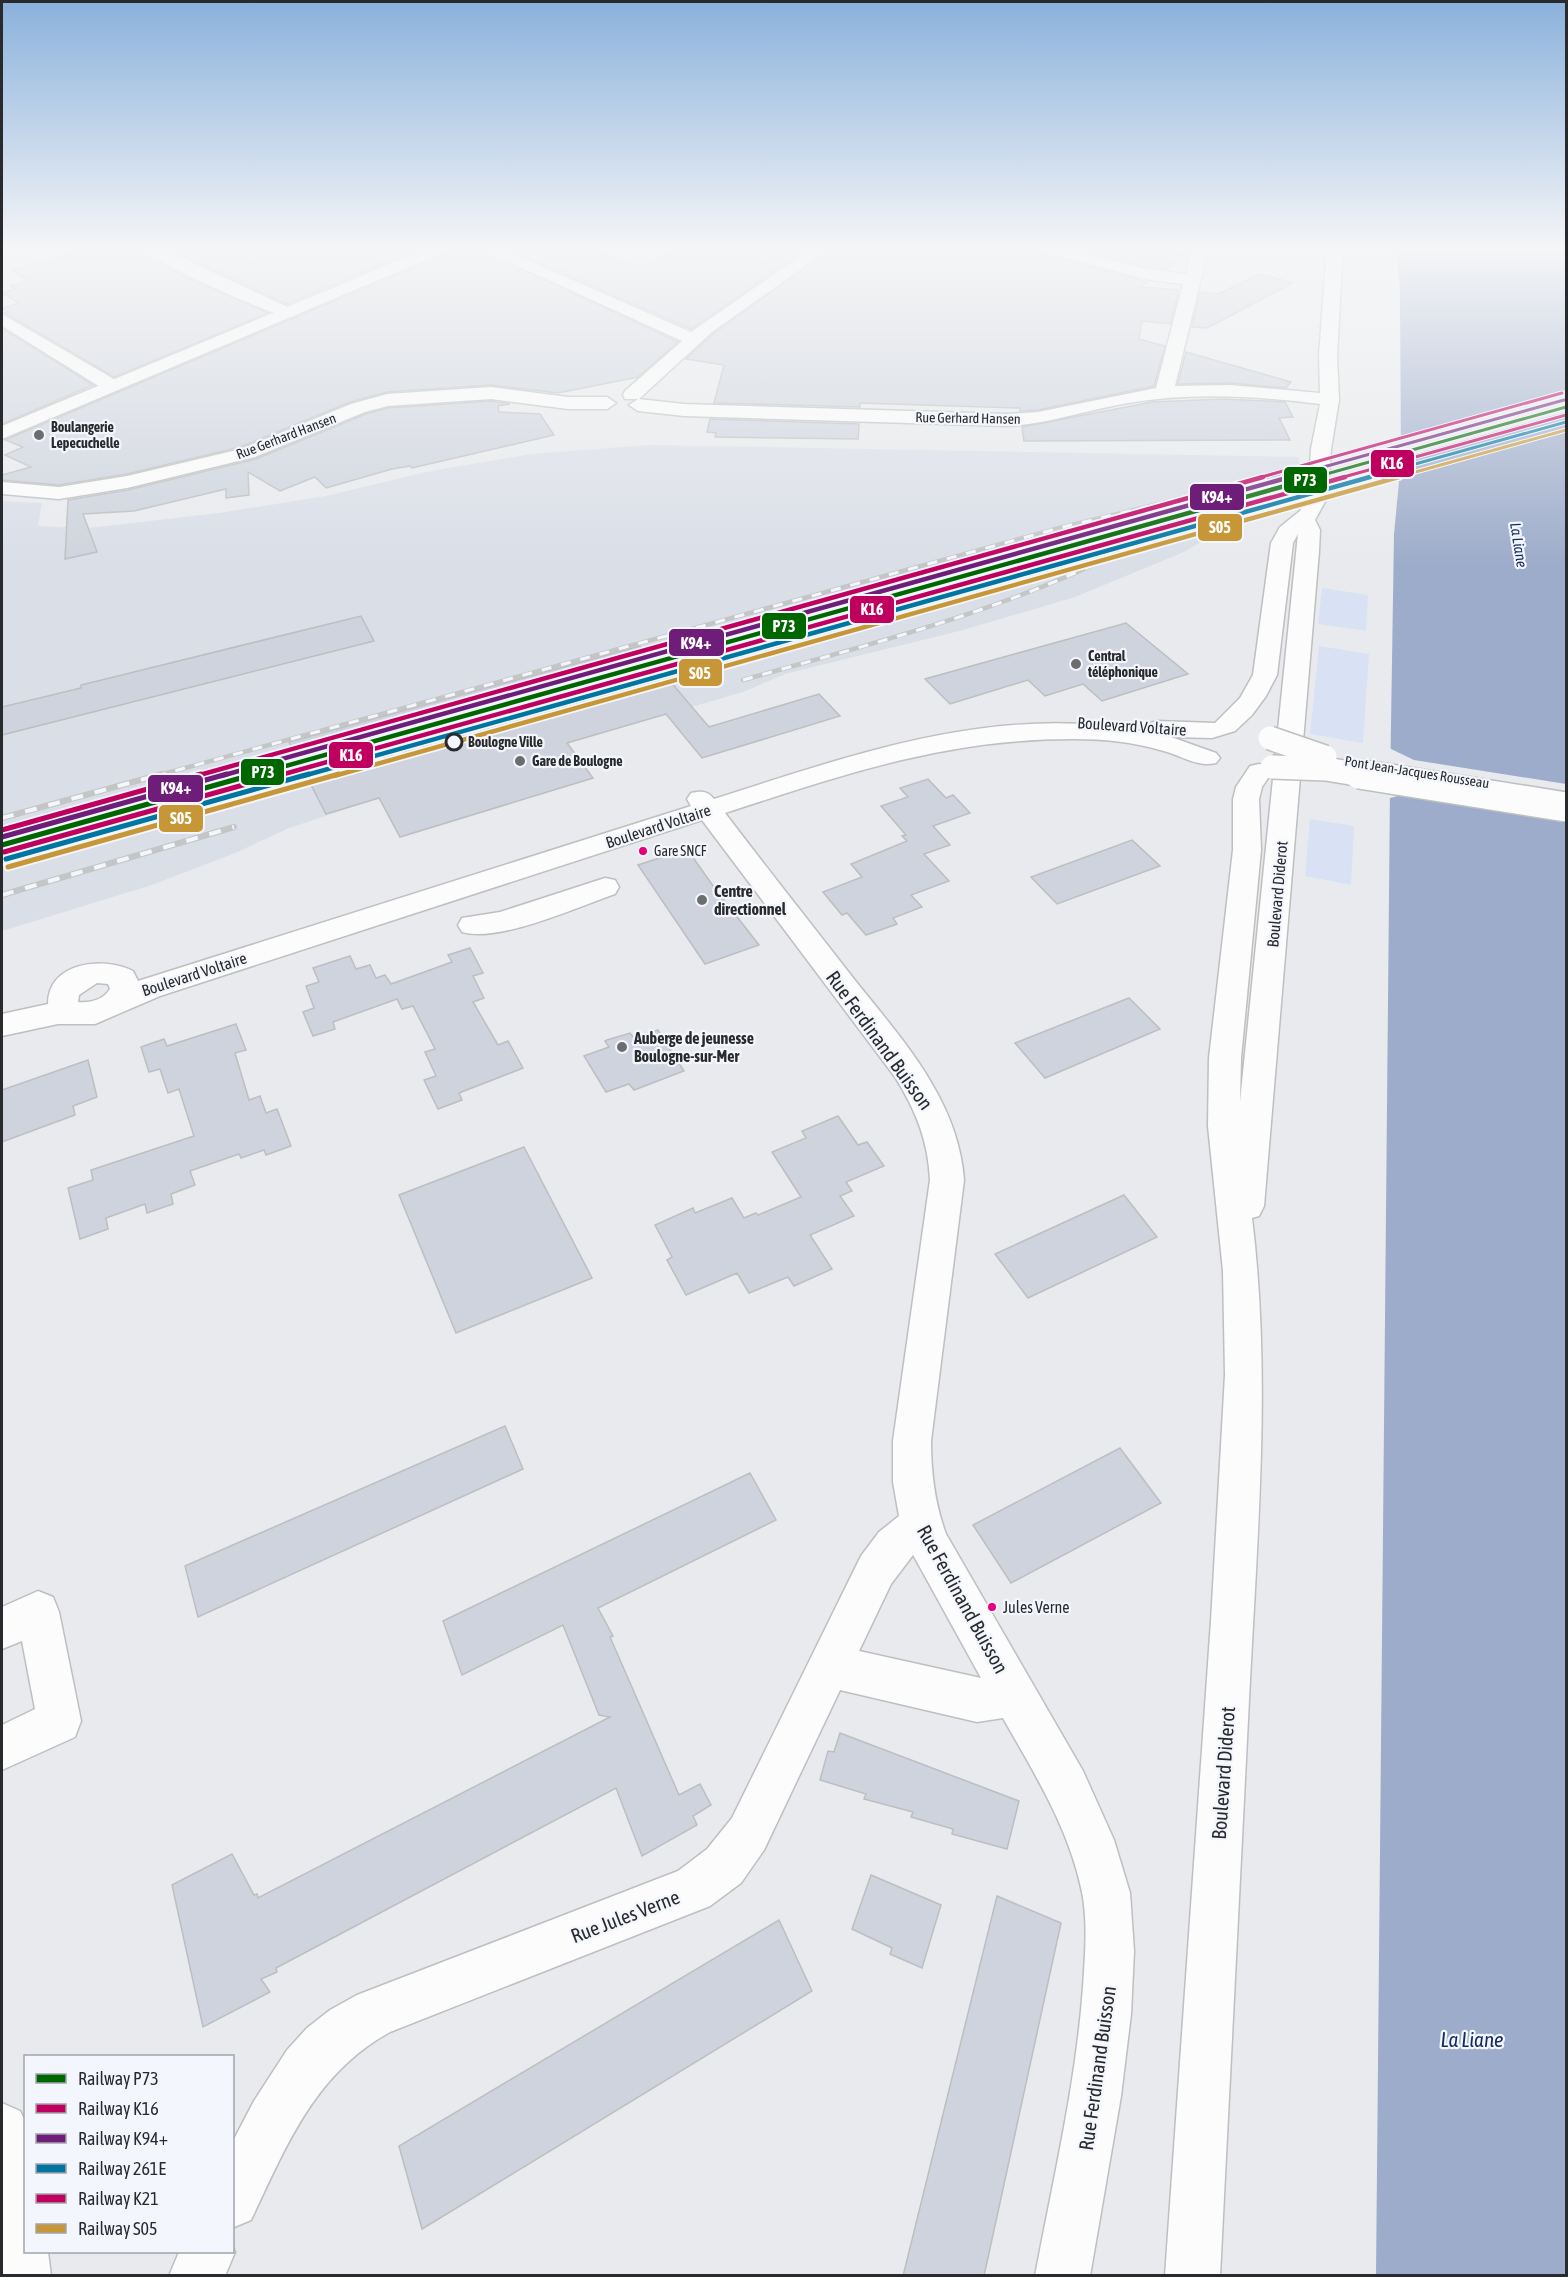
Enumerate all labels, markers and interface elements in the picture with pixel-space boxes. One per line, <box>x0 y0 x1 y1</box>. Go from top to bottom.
street label: Rue Gerhard Hansen <box>915 409 1021 427</box>
street label: Rue Gerhard Hansen <box>234 410 338 462</box>
place label: Boulangerie Lepecuchelle <box>51 419 120 451</box>
marker: Boulangerie Lepecuchelle <box>32 428 46 442</box>
line badge: K16 <box>1370 449 1415 478</box>
text: K16 <box>1381 454 1404 472</box>
line badge: P73 <box>1283 466 1328 494</box>
text: P73 <box>1294 471 1316 489</box>
line badge: K94+ <box>1189 483 1245 511</box>
text: K94+ <box>1201 488 1233 506</box>
line badge: S05 <box>1197 513 1243 542</box>
text: S05 <box>1209 518 1231 536</box>
water label: La Liane <box>1507 521 1531 569</box>
line badge: K16 <box>849 595 895 624</box>
text: K16 <box>861 600 884 618</box>
line badge: P73 <box>761 612 807 640</box>
text: P73 <box>773 617 795 635</box>
line badge: K94+ <box>668 628 725 657</box>
text: K94+ <box>680 634 712 652</box>
place label: Central téléphonique <box>1087 648 1158 680</box>
marker: Central téléphonique <box>1069 657 1083 671</box>
line badge: S05 <box>678 658 723 687</box>
text: S05 <box>689 664 711 682</box>
street label: Boulevard Voltaire <box>1077 713 1187 739</box>
marker: Boulogne Ville <box>445 733 463 751</box>
place label: Boulogne Ville <box>468 734 543 750</box>
line badge: K16 <box>328 741 374 769</box>
text: K16 <box>340 746 363 764</box>
place label: Gare de Boulogne <box>532 753 623 769</box>
street label: Pont Jean-Jacques Rousseau <box>1343 753 1491 791</box>
marker: Gare de Boulogne <box>513 754 527 768</box>
line badge: P73 <box>240 758 285 786</box>
text: P73 <box>252 763 274 781</box>
line badge: K94+ <box>147 774 204 803</box>
text: K94+ <box>160 779 192 797</box>
street label: Boulevard Voltaire <box>603 801 713 851</box>
line badge: S05 <box>158 804 204 833</box>
text: S05 <box>170 809 192 827</box>
street label: Boulevard Diderot <box>1263 840 1291 948</box>
place label: Gare SNCF <box>654 843 707 859</box>
marker: Gare SNCF <box>637 845 649 857</box>
place label: Centre directionnel <box>714 882 787 918</box>
marker: Centre directionnel <box>695 893 709 907</box>
street label: Boulevard Voltaire <box>139 949 249 999</box>
street label: Rue Ferdinand Buisson <box>822 966 938 1114</box>
place label: Auberge de jeunesse Boulogne-sur-Mer <box>633 1029 754 1065</box>
marker: Auberge de jeunesse Boulogne-sur-Mer <box>615 1040 629 1054</box>
street label: Rue Ferdinand Buisson <box>913 1521 1013 1677</box>
place label: Jules Verne <box>1003 1598 1069 1616</box>
marker: Jules Verne <box>986 1601 998 1613</box>
street label: Boulevard Diderot <box>1207 1705 1239 1840</box>
street label: Rue Jules Verne <box>567 1885 683 1947</box>
street label: Rue Ferdinand Buisson <box>1074 1984 1120 2152</box>
water label: La Liane <box>1440 2027 1504 2051</box>
legend <box>24 2055 234 2253</box>
text: Railway P73 <box>78 2068 159 2089</box>
text: Railway K16 <box>78 2098 159 2119</box>
text: Railway K94+ <box>78 2128 168 2149</box>
text: Railway 261E <box>78 2158 166 2179</box>
text: Railway K21 <box>78 2188 159 2209</box>
text: Railway S05 <box>78 2218 157 2239</box>

